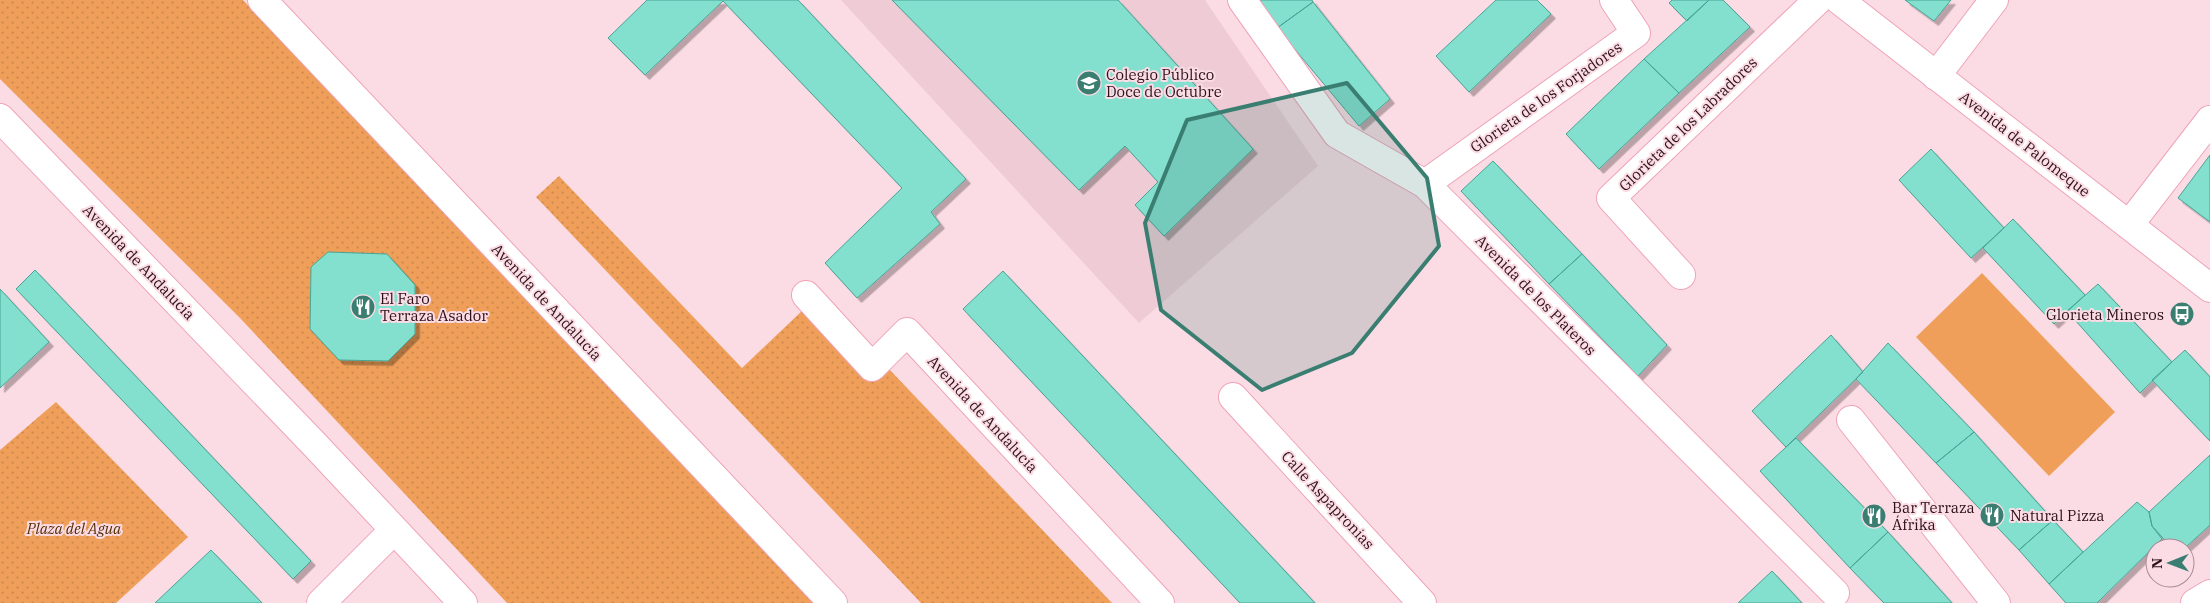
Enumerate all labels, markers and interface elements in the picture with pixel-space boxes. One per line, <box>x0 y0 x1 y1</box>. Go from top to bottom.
street label: Glorieta de los Forjadores <box>1467 37 1625 157</box>
street label: Glorieta de los Labradores <box>1615 53 1761 195</box>
place label: Colegio Público Doce de Octubre <box>1106 65 1222 101</box>
school or university icon: Colegio Público Doce de Octubre <box>1076 70 1102 96</box>
street label: Avenida de Palomeque <box>1956 87 2094 201</box>
street label: Avenida de Andalucía <box>79 200 199 324</box>
street label: Avenida de los Plateros <box>1472 231 1600 359</box>
street label: Avenida de Andalucía <box>488 240 606 364</box>
place label: El Faro Terraza Asador <box>380 289 488 325</box>
restaurant icon: El Faro Terraza Asador <box>350 294 376 320</box>
bus stop icon: Glorieta Mineros <box>2169 301 2195 327</box>
place label: Glorieta Mineros <box>2046 305 2164 324</box>
street label: Avenida de Andalucía <box>924 352 1042 476</box>
street label: Calle Aspapronias <box>1278 447 1378 553</box>
place label: Bar Terraza Áfrika <box>1892 498 1975 534</box>
restaurant icon: Natural Pizza <box>1979 502 2005 528</box>
restaurant icon: Bar Terraza Áfrika <box>1861 503 1887 529</box>
place label: Natural Pizza <box>2010 506 2105 525</box>
park label: Plaza del Agua <box>26 519 122 538</box>
north arrow <box>2145 538 2195 588</box>
text: N <box>2148 558 2166 569</box>

